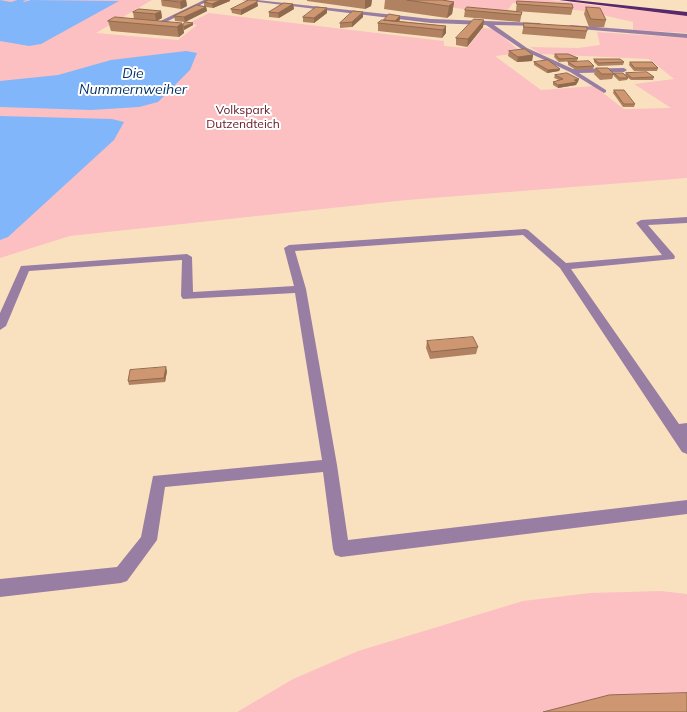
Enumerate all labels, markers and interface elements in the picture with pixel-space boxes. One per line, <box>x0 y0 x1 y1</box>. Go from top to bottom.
water label: Die Nummernweiher <box>79 66 187 98</box>
park label: Volkspark Dutzendteich <box>206 103 280 131</box>

